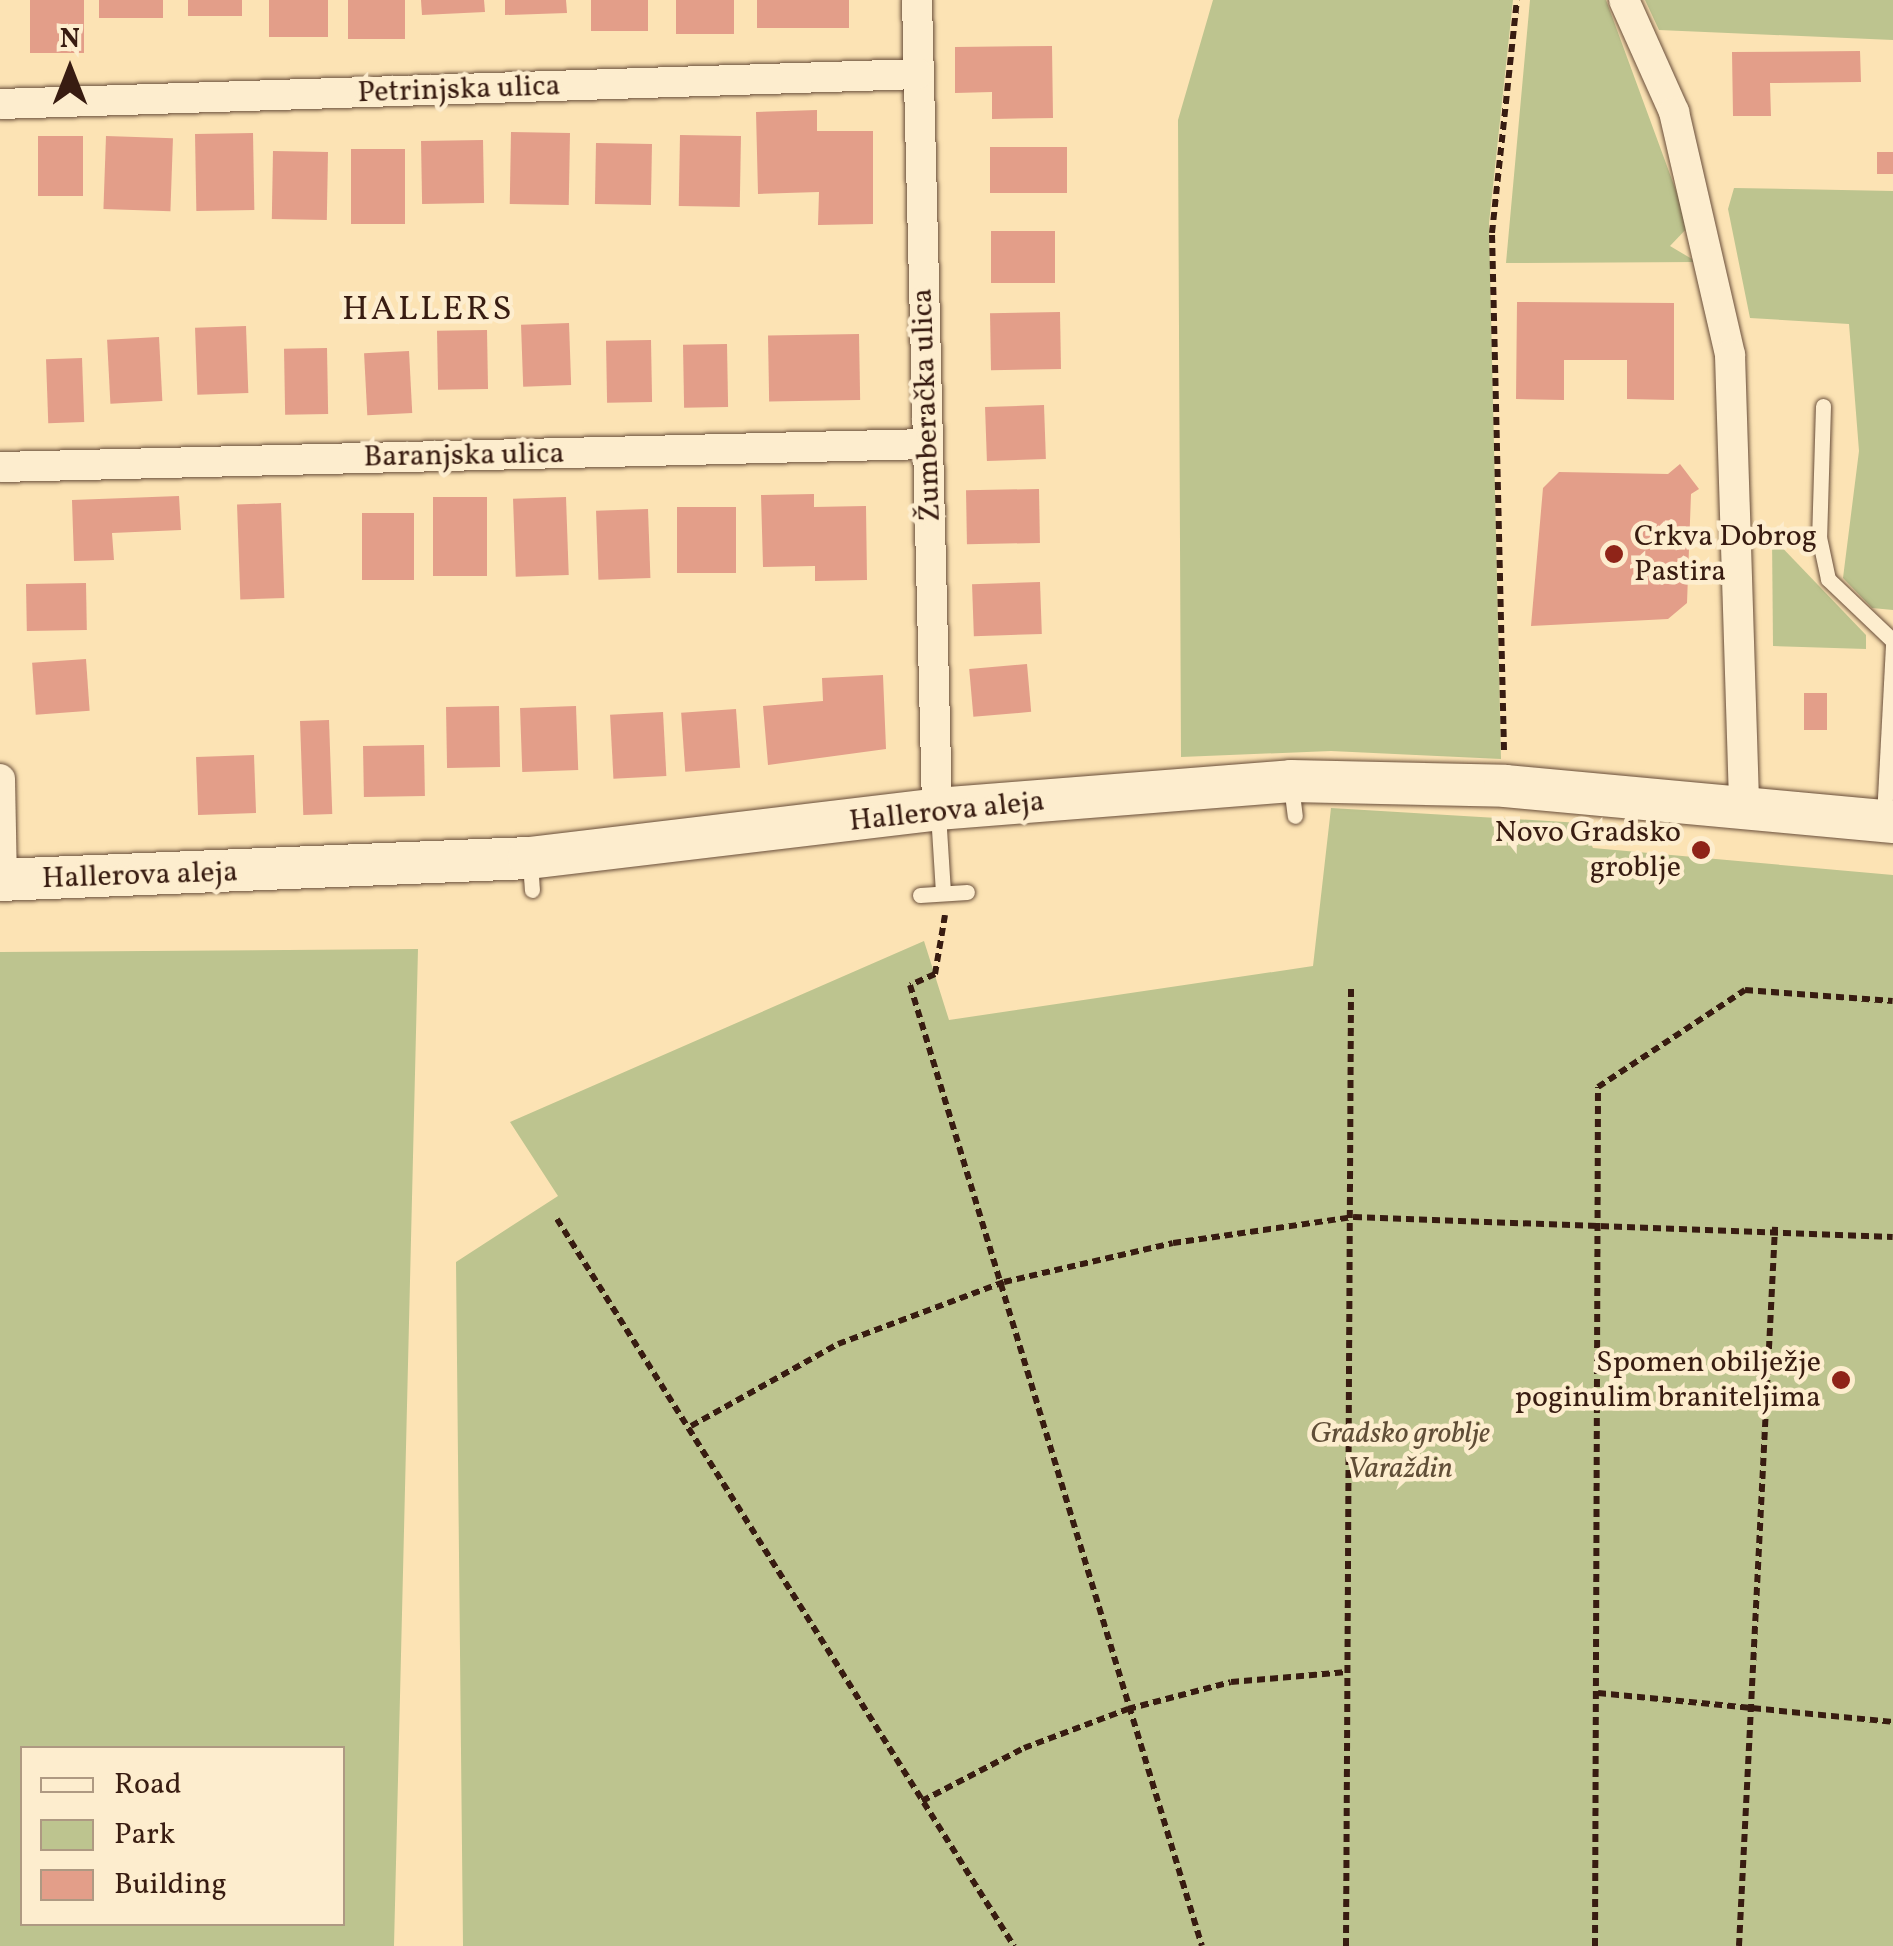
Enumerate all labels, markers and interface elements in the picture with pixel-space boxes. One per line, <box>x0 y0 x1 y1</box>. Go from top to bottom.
north arrow <box>20 20 120 120</box>
text: N <box>60 20 80 59</box>
street label: Petrinjska ulica <box>357 68 561 112</box>
street label: Žumberačka ulica <box>905 288 949 522</box>
district label: HALLERS <box>342 289 514 331</box>
street label: Baranjska ulica <box>363 436 565 476</box>
place label: Crkva Dobrog Pastira <box>1634 519 1817 590</box>
marker: Crkva Dobrog Pastira <box>1603 543 1625 565</box>
street label: Hallerova aleja <box>848 784 1046 840</box>
place label: Novo Gradsko groblje <box>1495 815 1681 886</box>
marker: Novo Gradsko groblje <box>1690 839 1712 861</box>
street label: Hallerova aleja <box>41 855 239 897</box>
place label: Spomen obilježje poginulim braniteljima <box>1515 1345 1821 1416</box>
marker: Spomen obilježje poginulim braniteljima <box>1830 1369 1852 1391</box>
park label: Gradsko groblje Varaždin <box>1310 1416 1490 1486</box>
legend <box>20 1746 345 1926</box>
text: Road <box>114 1764 182 1806</box>
text: Park <box>114 1814 175 1856</box>
text: Building <box>114 1864 227 1906</box>

